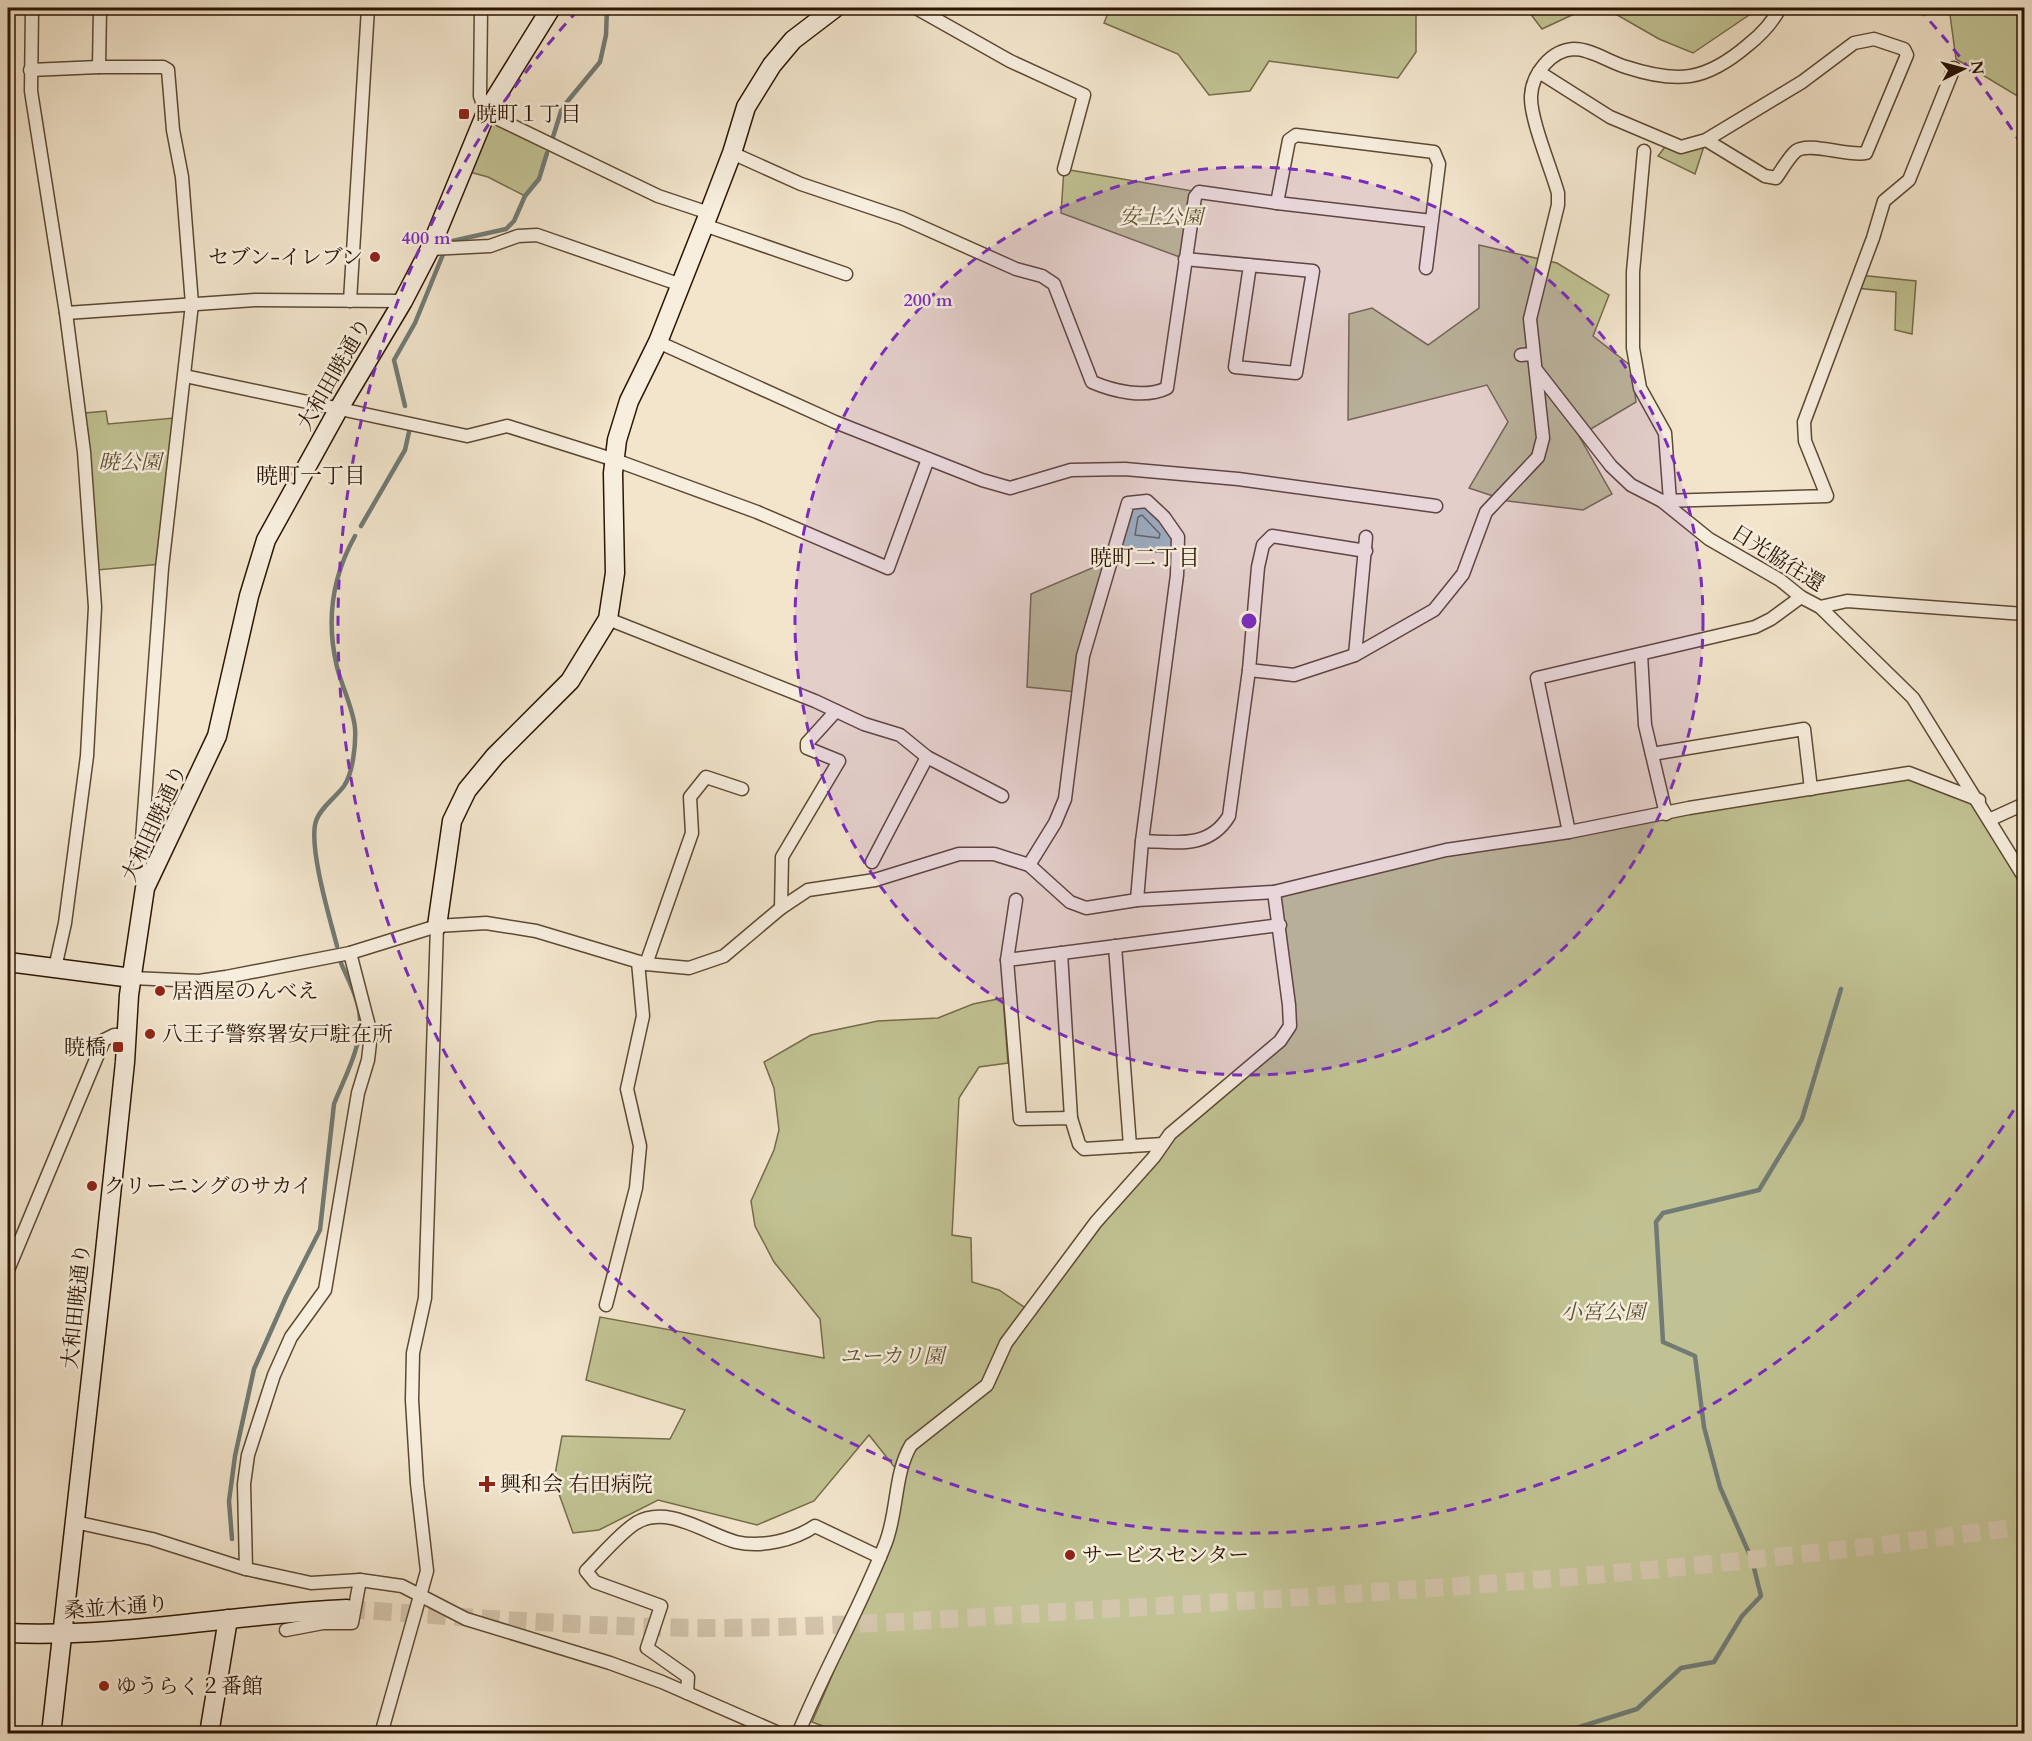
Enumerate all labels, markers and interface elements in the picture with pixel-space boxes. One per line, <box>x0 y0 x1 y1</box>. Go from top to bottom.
north arrow <box>1933 39 1993 99</box>
text: N <box>1965 59 1989 76</box>
place label: 暁町１丁目 <box>476 100 581 129</box>
marker: 暁町１丁目 <box>457 107 471 121</box>
park label: 安土公園 <box>1119 203 1206 232</box>
text: 400 m <box>401 226 451 251</box>
place label: セブン-イレブン <box>208 243 363 272</box>
marker: セブン-イレブン <box>368 250 382 264</box>
text: 200 m <box>903 288 953 313</box>
street label: 大和田暁通り <box>290 312 378 436</box>
park label: 暁公園 <box>99 448 164 477</box>
district label: 暁町一丁目 <box>256 461 366 491</box>
street label: 日光脇往還 <box>1726 518 1830 599</box>
district label: 暁町二丁目 <box>1090 543 1200 573</box>
centre of rings <box>1239 611 1259 631</box>
street label: 大和田暁通り <box>115 760 194 886</box>
place label: 居酒屋のんべえ <box>172 977 319 1006</box>
marker: 居酒屋のんべえ <box>153 984 167 998</box>
place label: 八王子警察署安戸駐在所 <box>162 1020 393 1049</box>
marker: 八王子警察署安戸駐在所 <box>143 1027 157 1041</box>
place label: 暁橋 <box>64 1033 106 1062</box>
marker: 暁橋 <box>111 1040 125 1054</box>
place label: クリーニングのサカイ <box>104 1172 313 1201</box>
marker: クリーニングのサカイ <box>85 1179 99 1193</box>
street label: 大和田暁通り <box>55 1242 98 1370</box>
park label: 小宮公園 <box>1561 1298 1648 1327</box>
park label: ユーカリ園 <box>840 1342 947 1371</box>
place label: 興和会 右田病院 <box>500 1470 653 1499</box>
marker: 興和会 右田病院 <box>478 1475 496 1493</box>
place label: サービスセンター <box>1082 1541 1249 1570</box>
marker: サービスセンター <box>1063 1548 1077 1562</box>
street label: 桑並木通り <box>63 1589 169 1626</box>
place label: ゆうらく２番館 <box>116 1672 263 1701</box>
marker: ゆうらく２番館 <box>97 1679 111 1693</box>

